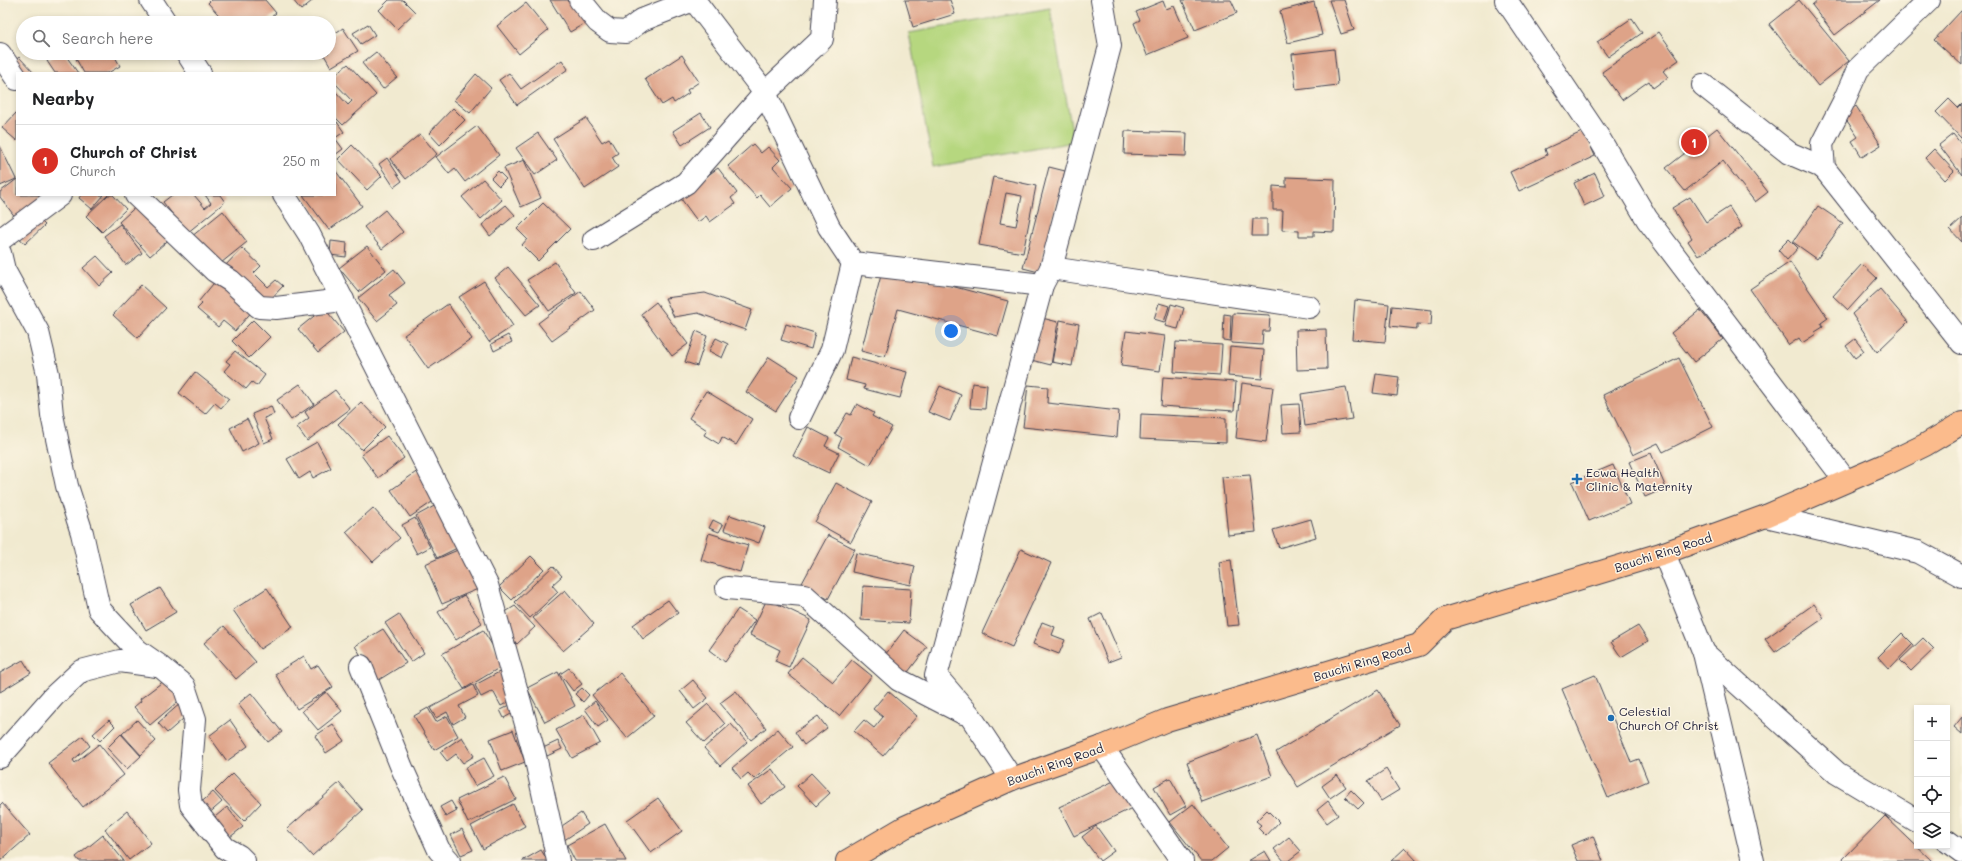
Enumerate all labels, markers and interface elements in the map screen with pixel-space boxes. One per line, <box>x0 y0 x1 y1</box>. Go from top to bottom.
search box <box>16 16 336 60</box>
icon: search <box>30 27 52 49</box>
text: Search here <box>62 28 153 48</box>
text: Nearby <box>32 87 94 109</box>
pin: 1 <box>1681 127 1707 157</box>
text: Church of Christ <box>70 142 197 162</box>
text: 1 <box>42 152 48 169</box>
text: 250 m <box>283 152 320 169</box>
text: Church <box>70 162 115 179</box>
your location <box>941 321 961 341</box>
place label: Ecwa Health Clinic & Maternity <box>1586 464 1693 494</box>
marker: Ecwa Health Clinic & Maternity <box>1571 473 1583 485</box>
street label: Bauchi Ring Road <box>1612 529 1714 575</box>
street label: Bauchi Ring Road <box>1311 639 1413 684</box>
place label: Celestial Church Of Christ <box>1619 703 1719 733</box>
map controls <box>1914 705 1950 849</box>
button: + <box>1914 705 1950 741</box>
marker: Celestial Church Of Christ <box>1606 713 1616 723</box>
street label: Bauchi Ring Road <box>1005 739 1106 789</box>
button: − <box>1914 741 1950 777</box>
button: locate <box>1914 777 1950 813</box>
button: layers <box>1914 813 1950 849</box>

